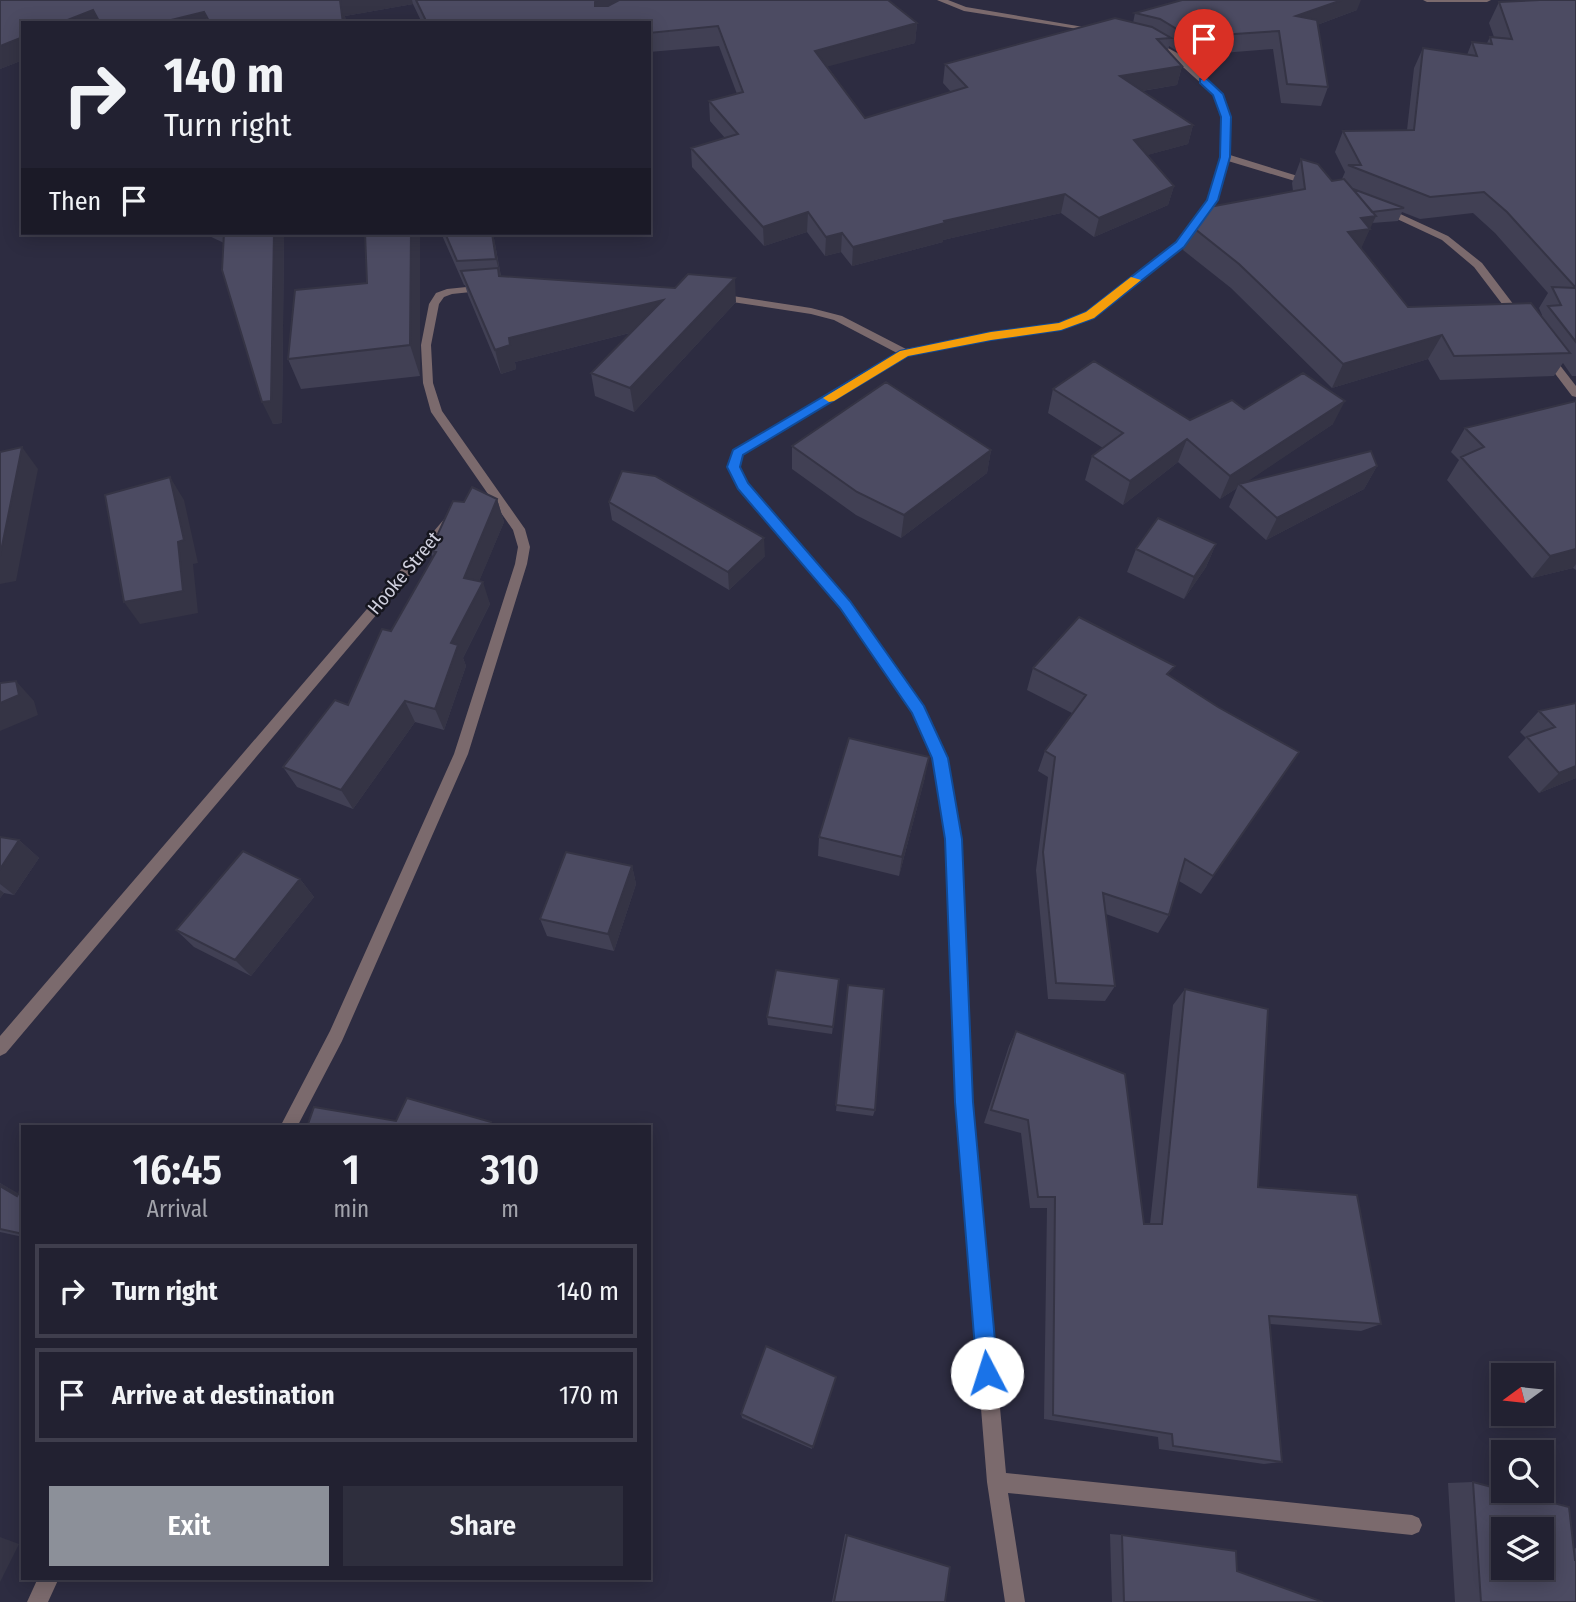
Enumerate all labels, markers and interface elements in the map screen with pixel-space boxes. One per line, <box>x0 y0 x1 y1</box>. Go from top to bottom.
pin <box>1174 9 1234 81</box>
icon: arrive <box>1185 20 1223 58</box>
text: 140 m <box>164 46 284 105</box>
icon: right <box>49 49 140 140</box>
text: Turn right <box>164 106 291 144</box>
icon: arrive <box>115 182 153 220</box>
text: Then <box>49 186 101 217</box>
street label: Hooke Street <box>363 526 446 619</box>
text: 16:45 <box>132 1145 222 1195</box>
text: 1 <box>343 1145 360 1195</box>
text: 310 <box>481 1145 540 1195</box>
text: Arrival <box>147 1195 208 1223</box>
text: min <box>334 1195 369 1223</box>
text: m <box>501 1195 519 1223</box>
icon: right <box>53 1272 91 1310</box>
text: Turn right <box>112 1276 218 1307</box>
text: 140 m <box>557 1276 619 1307</box>
position arrow <box>950 1336 1024 1410</box>
north arrow <box>1491 1363 1554 1426</box>
map controls <box>1491 1363 1554 1580</box>
icon: arrive <box>53 1376 91 1414</box>
text: Arrive at destination <box>112 1380 335 1411</box>
text: 170 m <box>559 1380 619 1411</box>
button: search <box>1491 1440 1554 1503</box>
button: Exit <box>49 1486 329 1566</box>
button: Share <box>343 1486 623 1566</box>
button: layers <box>1491 1517 1554 1580</box>

